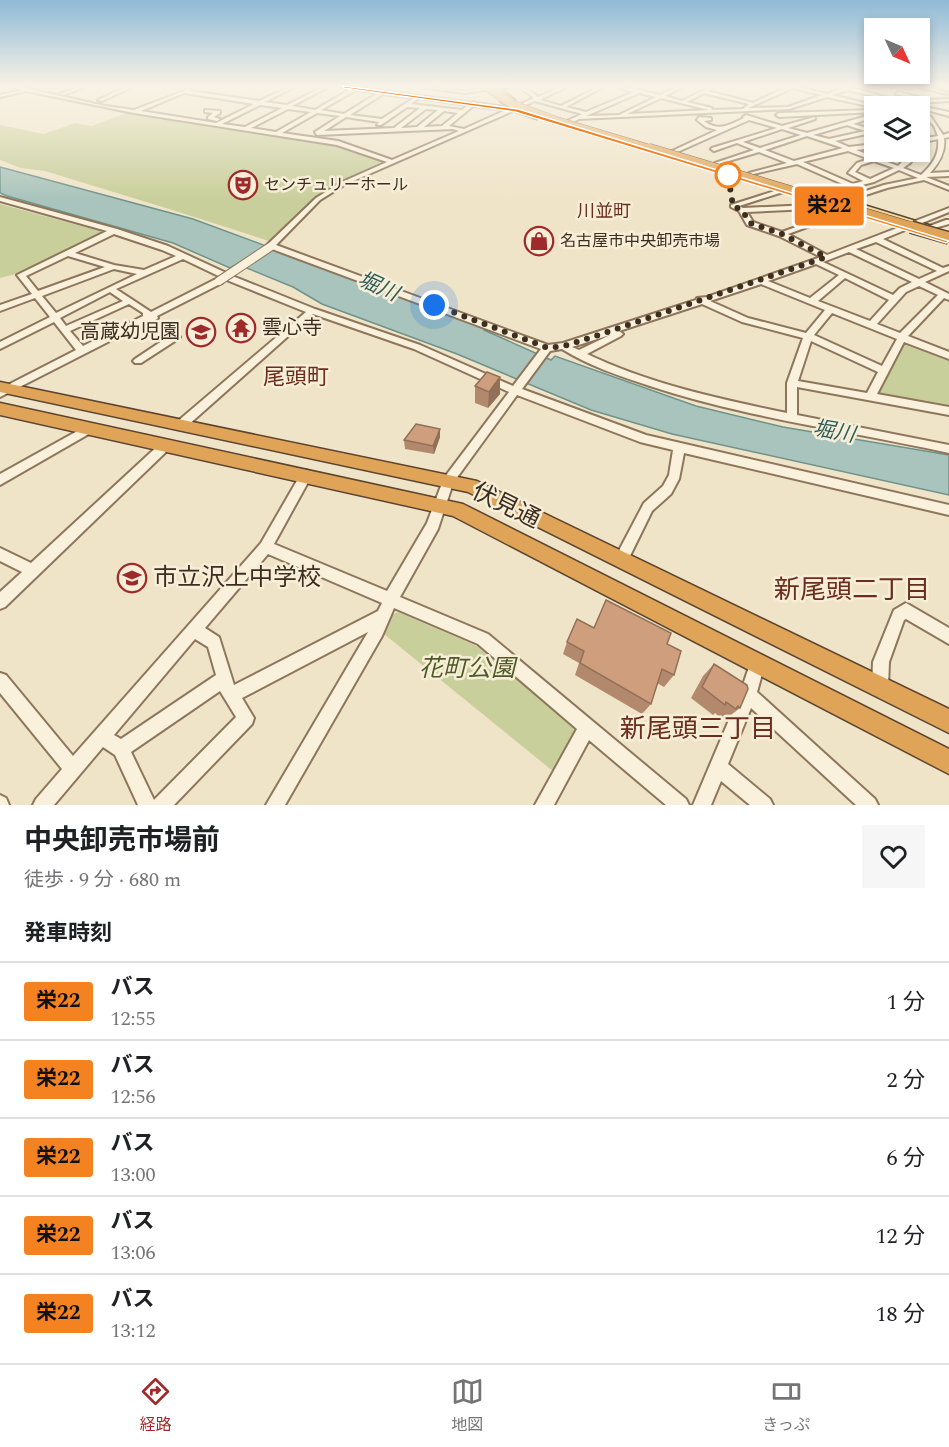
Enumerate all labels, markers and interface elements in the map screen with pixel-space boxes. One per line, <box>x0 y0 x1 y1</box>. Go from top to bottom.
north arrow <box>864 18 930 84</box>
map controls <box>864 18 930 162</box>
button: layers <box>864 96 930 162</box>
unlabelled marker <box>715 162 741 188</box>
theatre icon: センチュリーホール <box>227 169 259 201</box>
place label: センチュリーホール <box>264 173 408 197</box>
line badge: 栄22 <box>794 186 864 226</box>
text: 栄22 <box>807 190 851 222</box>
district label: 川並町 <box>577 198 631 225</box>
shop icon: 名古屋市中央卸売市場 <box>523 225 555 257</box>
place label: 名古屋市中央卸売市場 <box>560 229 720 253</box>
water label: 堀川 <box>352 264 406 311</box>
your location <box>419 290 449 320</box>
temple icon: 雲心寺 <box>225 312 257 344</box>
place label: 雲心寺 <box>262 313 322 343</box>
school or university icon: 高蔵幼児園 <box>185 316 217 348</box>
place label: 高蔵幼児園 <box>80 317 180 347</box>
district label: 尾頭町 <box>263 361 329 394</box>
water label: 堀川 <box>811 413 859 452</box>
street label: 伏見通 <box>466 474 546 538</box>
place label: 市立沢上中学校 <box>153 560 321 596</box>
school or university icon: 市立沢上中学校 <box>116 562 148 594</box>
district label: 新尾頭二丁目 <box>774 570 930 610</box>
park label: 花町公園 <box>419 651 518 687</box>
district label: 新尾頭三丁目 <box>620 709 776 749</box>
text: 中央卸売市場前 <box>24 819 220 862</box>
button: heart <box>862 825 925 888</box>
text: 徒歩 · 9 分 · 680 m <box>24 865 181 895</box>
text: 発車時刻 <box>24 917 112 950</box>
text: バス <box>111 971 155 1004</box>
text: 栄22 <box>36 985 81 1017</box>
text: 1 分 <box>886 986 925 1019</box>
text: 12:55 <box>111 1004 156 1034</box>
text: バス <box>111 1049 155 1082</box>
text: 栄22 <box>36 1063 81 1095</box>
text: 2 分 <box>886 1064 925 1097</box>
text: 12:56 <box>111 1082 156 1112</box>
text: バス <box>111 1127 155 1160</box>
text: 栄22 <box>36 1141 81 1173</box>
text: 6 分 <box>886 1142 925 1175</box>
text: 13:00 <box>111 1160 156 1190</box>
text: バス <box>111 1205 155 1238</box>
text: 栄22 <box>36 1219 81 1251</box>
text: 12 分 <box>875 1220 925 1253</box>
text: 13:06 <box>111 1238 156 1268</box>
text: バス <box>111 1283 155 1316</box>
text: 栄22 <box>36 1297 81 1329</box>
text: 18 分 <box>875 1298 925 1331</box>
text: 13:12 <box>111 1316 156 1346</box>
tab: 経路 <box>139 1375 172 1437</box>
tab: 地図 <box>451 1375 484 1437</box>
tab: きっぷ <box>762 1375 810 1437</box>

